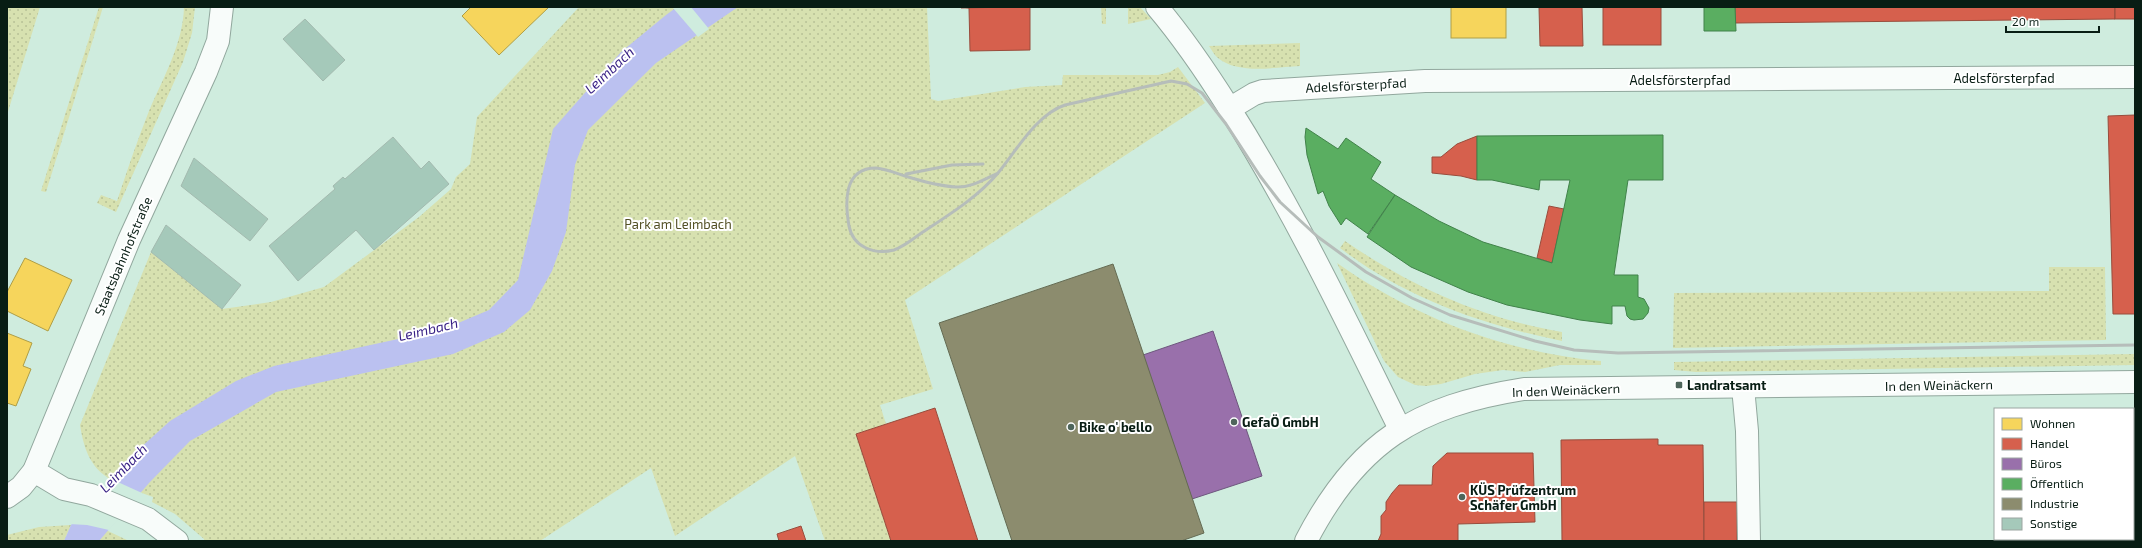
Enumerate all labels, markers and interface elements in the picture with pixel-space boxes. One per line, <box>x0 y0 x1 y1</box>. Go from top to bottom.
scale bar <box>2006 8 2099 34</box>
text: 20 m <box>2012 14 2039 28</box>
water label: Leimbach <box>581 43 637 97</box>
street label: Adelsförsterpfad <box>1953 70 2055 86</box>
street label: Adelsförsterpfad <box>1629 72 1731 88</box>
street label: Adelsförsterpfad <box>1305 74 1407 96</box>
street label: Staatsbahnhofstraße <box>91 194 155 318</box>
park label: Park am Leimbach <box>624 216 732 232</box>
water label: Leimbach <box>396 314 460 344</box>
street label: In den Weinäckern <box>1885 376 1993 394</box>
place label: Landratsamt <box>1687 377 1767 393</box>
street label: In den Weinäckern <box>1512 380 1620 400</box>
marker: Landratsamt <box>1674 380 1684 390</box>
legend <box>1994 408 2134 540</box>
place label: GefaÖ GmbH <box>1242 414 1319 430</box>
text: Wohnen <box>2030 416 2075 430</box>
marker: GefaÖ GmbH <box>1229 417 1239 427</box>
place label: Bike o' bello <box>1079 419 1152 435</box>
marker: Bike o' bello <box>1066 422 1076 432</box>
text: Handel <box>2030 436 2069 450</box>
water label: Leimbach <box>96 440 150 496</box>
text: Büros <box>2030 456 2062 470</box>
text: Öffentlich <box>2030 476 2084 490</box>
place label: KÜS Prüfzentrum Schäfer GmbH <box>1470 482 1576 513</box>
marker: KÜS Prüfzentrum Schäfer GmbH <box>1457 492 1467 502</box>
text: Industrie <box>2030 496 2079 510</box>
text: Sonstige <box>2030 516 2077 530</box>

